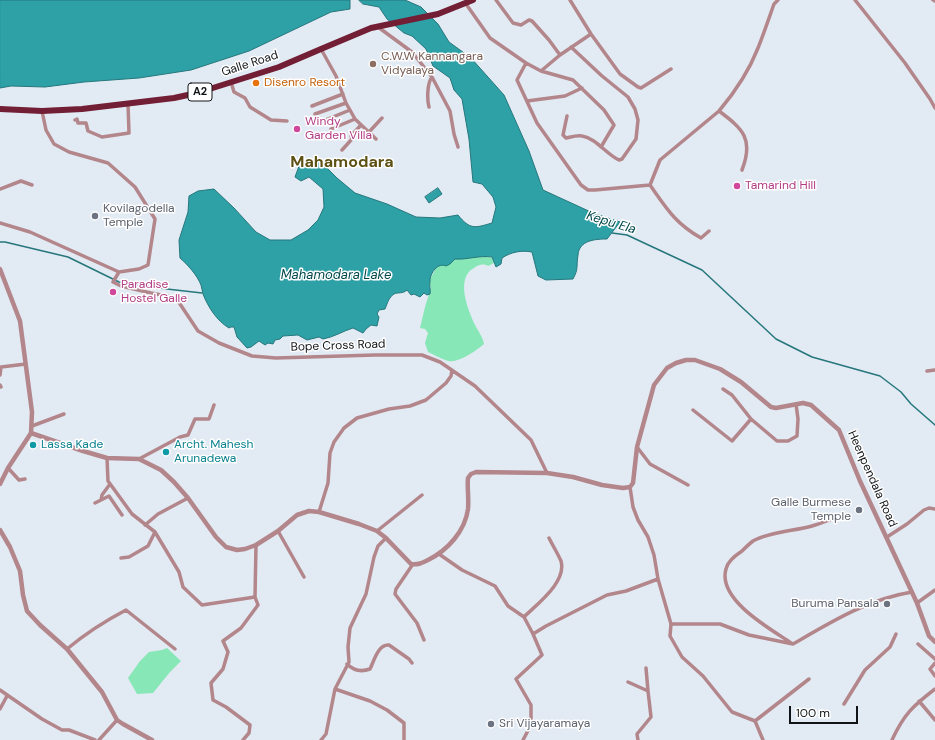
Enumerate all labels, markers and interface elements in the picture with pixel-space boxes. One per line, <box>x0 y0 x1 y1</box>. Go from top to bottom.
street label: Galle Road <box>220 48 280 80</box>
place label: C.W.W Kannangara Vidyalaya <box>381 50 483 78</box>
marker: C.W.W Kannangara Vidyalaya <box>368 59 378 69</box>
place label: Disenro Resort <box>264 76 345 90</box>
marker: Disenro Resort <box>251 78 261 88</box>
road number: A2 <box>188 83 212 101</box>
place label: Windy Garden Villa <box>305 115 372 143</box>
marker: Windy Garden Villa <box>292 124 302 134</box>
district label: Mahamodara <box>290 153 394 173</box>
place label: Tamarind Hill <box>745 179 816 193</box>
marker: Tamarind Hill <box>732 181 742 191</box>
place label: Kovilagodella Temple <box>103 202 175 230</box>
water label: Kepu Ela <box>584 208 638 238</box>
marker: Kovilagodella Temple <box>90 211 100 221</box>
water label: Mahamodara Lake <box>281 268 391 284</box>
place label: Paradise Hostel Galle <box>121 278 187 306</box>
marker: Paradise Hostel Galle <box>108 287 118 297</box>
street label: Bope Cross Road <box>290 337 386 355</box>
street label: Heenpendala Road <box>844 428 900 530</box>
place label: Lassa Kade <box>41 438 103 452</box>
place label: Archt. Mahesh Arunadewa <box>174 438 253 466</box>
marker: Lassa Kade <box>28 440 38 450</box>
marker: Archt. Mahesh Arunadewa <box>161 447 171 457</box>
place label: Galle Burmese Temple <box>771 496 851 524</box>
marker: Galle Burmese Temple <box>854 505 864 515</box>
place label: Buruma Pansala <box>791 597 879 611</box>
marker: Buruma Pansala <box>882 599 892 609</box>
scale bar <box>791 698 860 724</box>
text: 100 m <box>796 705 830 721</box>
place label: Sri Vijayaramaya <box>499 717 590 731</box>
marker: Sri Vijayaramaya <box>486 719 496 729</box>

